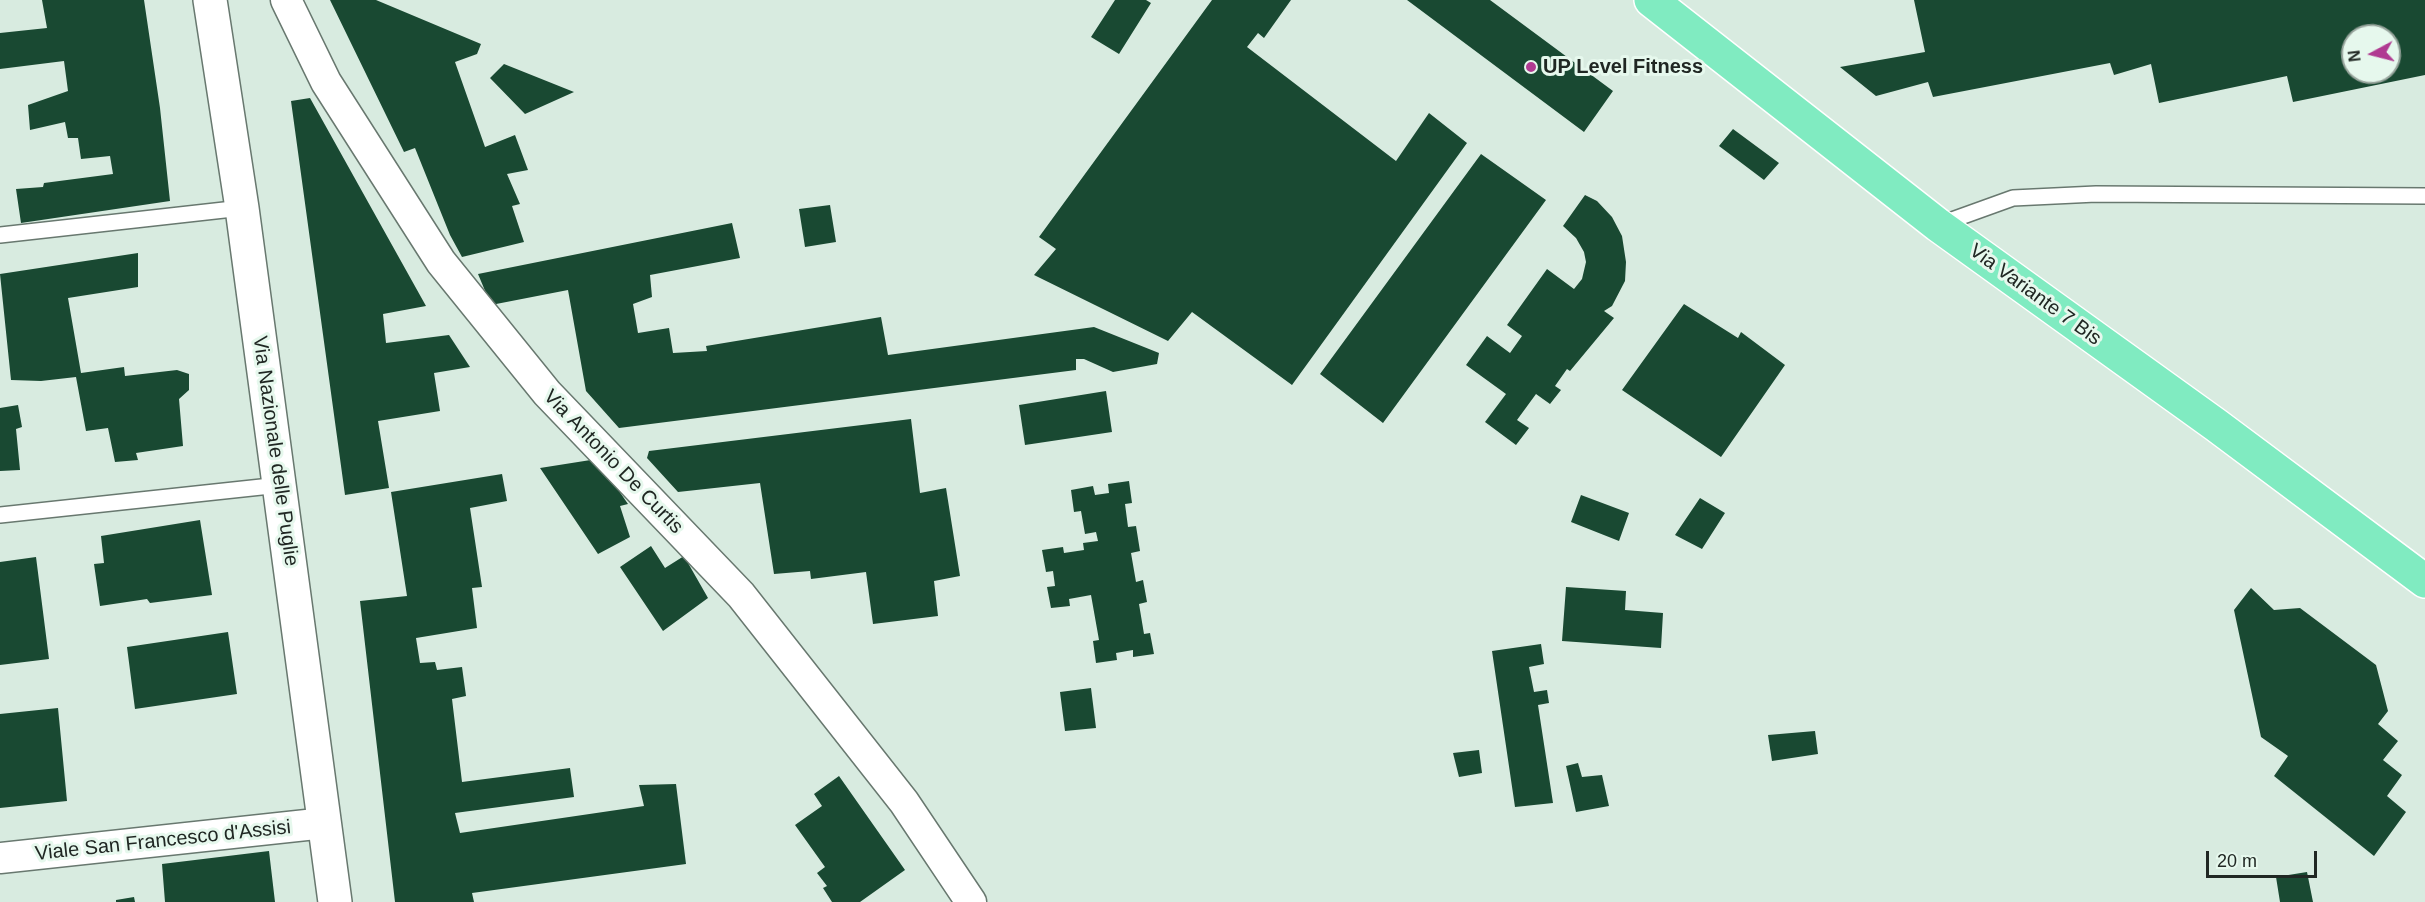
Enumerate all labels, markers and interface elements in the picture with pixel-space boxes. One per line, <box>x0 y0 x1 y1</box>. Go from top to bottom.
north arrow <box>2341 24 2401 84</box>
text: N <box>2345 49 2364 63</box>
place label: UP Level Fitness <box>1543 55 1703 79</box>
marker: UP Level Fitness <box>1524 60 1538 74</box>
street label: Via Variante 7 Bis <box>1964 239 2106 351</box>
street label: Via Nazionale delle Puglie <box>247 334 303 568</box>
street label: Via Antonio De Curtis <box>538 385 688 539</box>
street label: Viale San Francesco d'Assisi <box>34 816 292 866</box>
scale bar <box>2209 839 2320 877</box>
text: 20 m <box>2217 851 2257 871</box>

